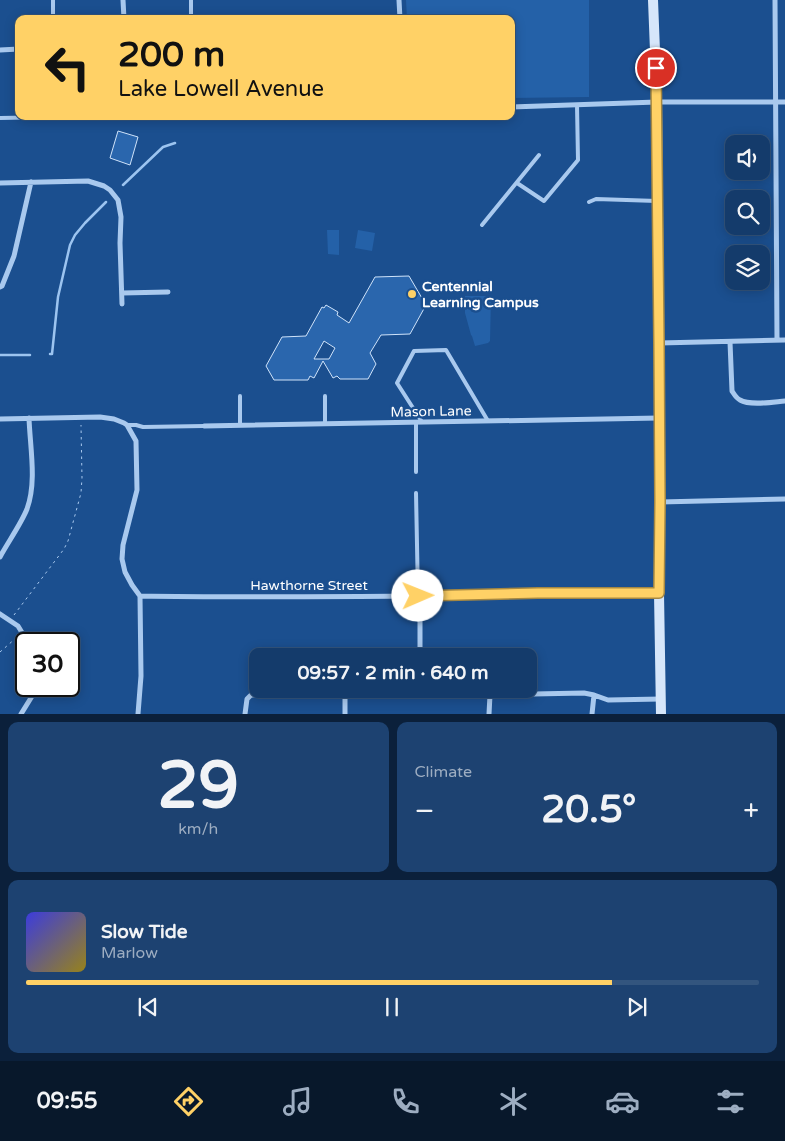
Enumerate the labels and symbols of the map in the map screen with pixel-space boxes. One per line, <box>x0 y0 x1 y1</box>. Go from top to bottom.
pin <box>635 47 677 89</box>
place label: Centennial Learning Campus <box>422 278 539 311</box>
marker: Centennial Learning Campus <box>406 288 418 300</box>
street label: Mason Lane <box>390 402 472 421</box>
position arrow <box>391 569 443 621</box>
street label: Hawthorne Street <box>250 577 368 594</box>
speed limit sign: 30 <box>15 632 80 697</box>

